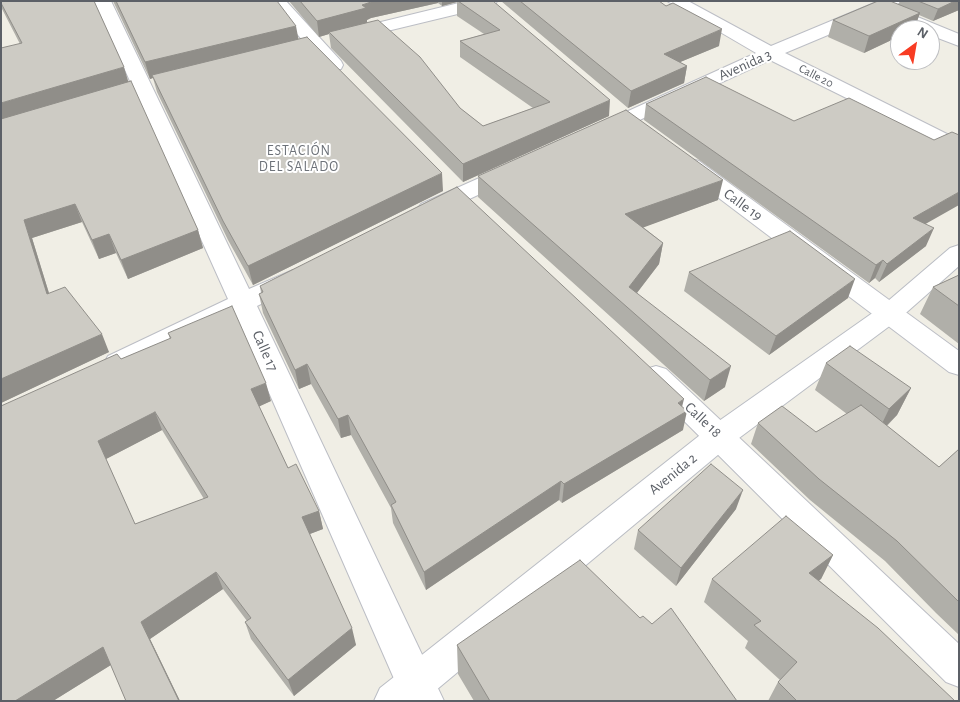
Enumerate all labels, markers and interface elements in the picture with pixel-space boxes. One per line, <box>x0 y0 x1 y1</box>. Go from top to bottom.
north arrow <box>890 20 940 70</box>
text: N <box>915 25 930 42</box>
street label: Avenida 3 <box>716 45 774 85</box>
street label: Calle 20 <box>796 61 836 91</box>
district label: ESTACIÓN DEL SALADO <box>258 143 340 176</box>
street label: Calle 19 <box>720 185 766 225</box>
street label: Calle 17 <box>248 328 282 374</box>
street label: Calle 18 <box>681 398 725 442</box>
street label: Avenida 2 <box>645 449 701 499</box>

